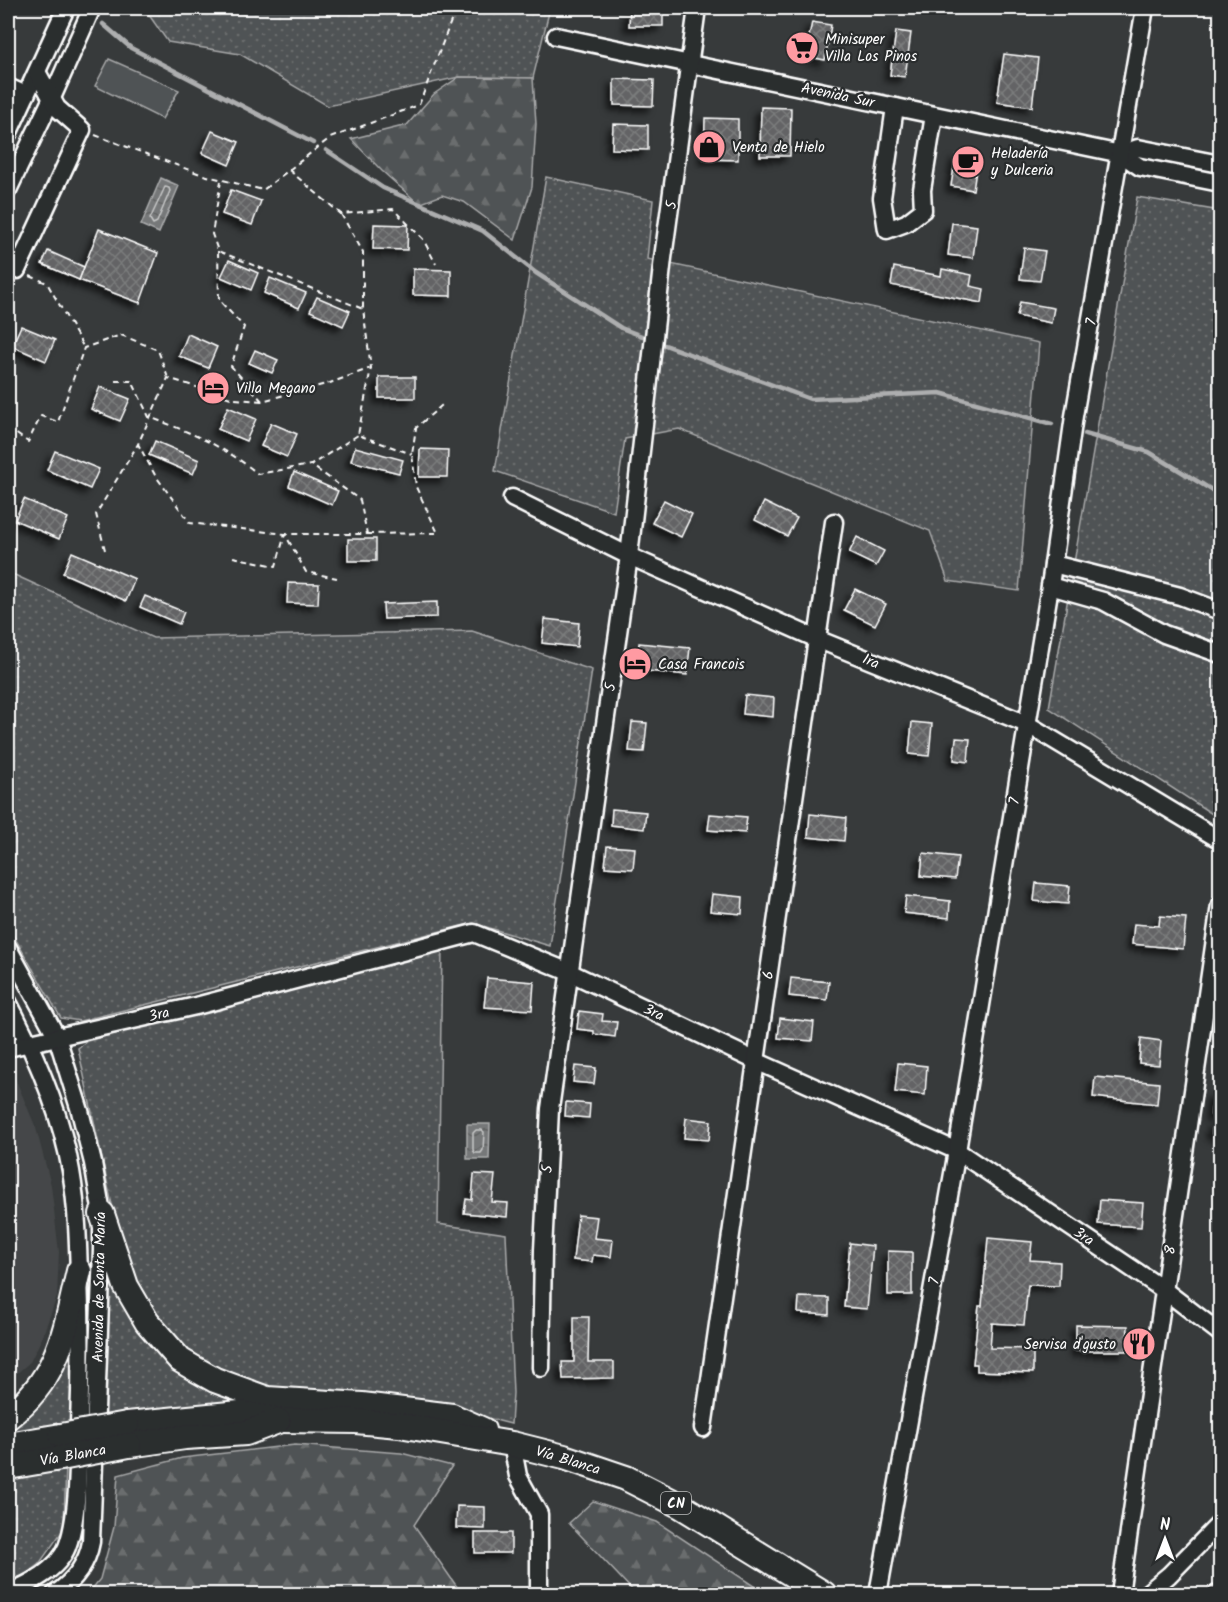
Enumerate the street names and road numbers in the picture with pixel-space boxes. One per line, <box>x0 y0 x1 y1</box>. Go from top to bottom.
street label: Avenida Sur <box>799 77 878 116</box>
street label: 5 <box>660 199 685 211</box>
street label: 7 <box>1080 316 1105 328</box>
street label: 1ra <box>858 648 883 676</box>
street label: 5 <box>599 681 624 693</box>
street label: 7 <box>1003 795 1028 806</box>
street label: 6 <box>757 969 781 981</box>
street label: 3ra <box>639 998 668 1028</box>
street label: 3ra <box>147 1001 172 1029</box>
street label: 5 <box>536 1163 560 1174</box>
street label: Avenida de Santa María <box>87 1211 113 1363</box>
street label: 3ra <box>1068 1221 1099 1253</box>
street label: 8 <box>1158 1243 1184 1256</box>
street label: 7 <box>923 1275 948 1287</box>
street label: Vía Blanca <box>38 1438 108 1474</box>
street label: Vía Blanca <box>532 1440 603 1482</box>
road number: CN <box>661 1492 691 1514</box>

